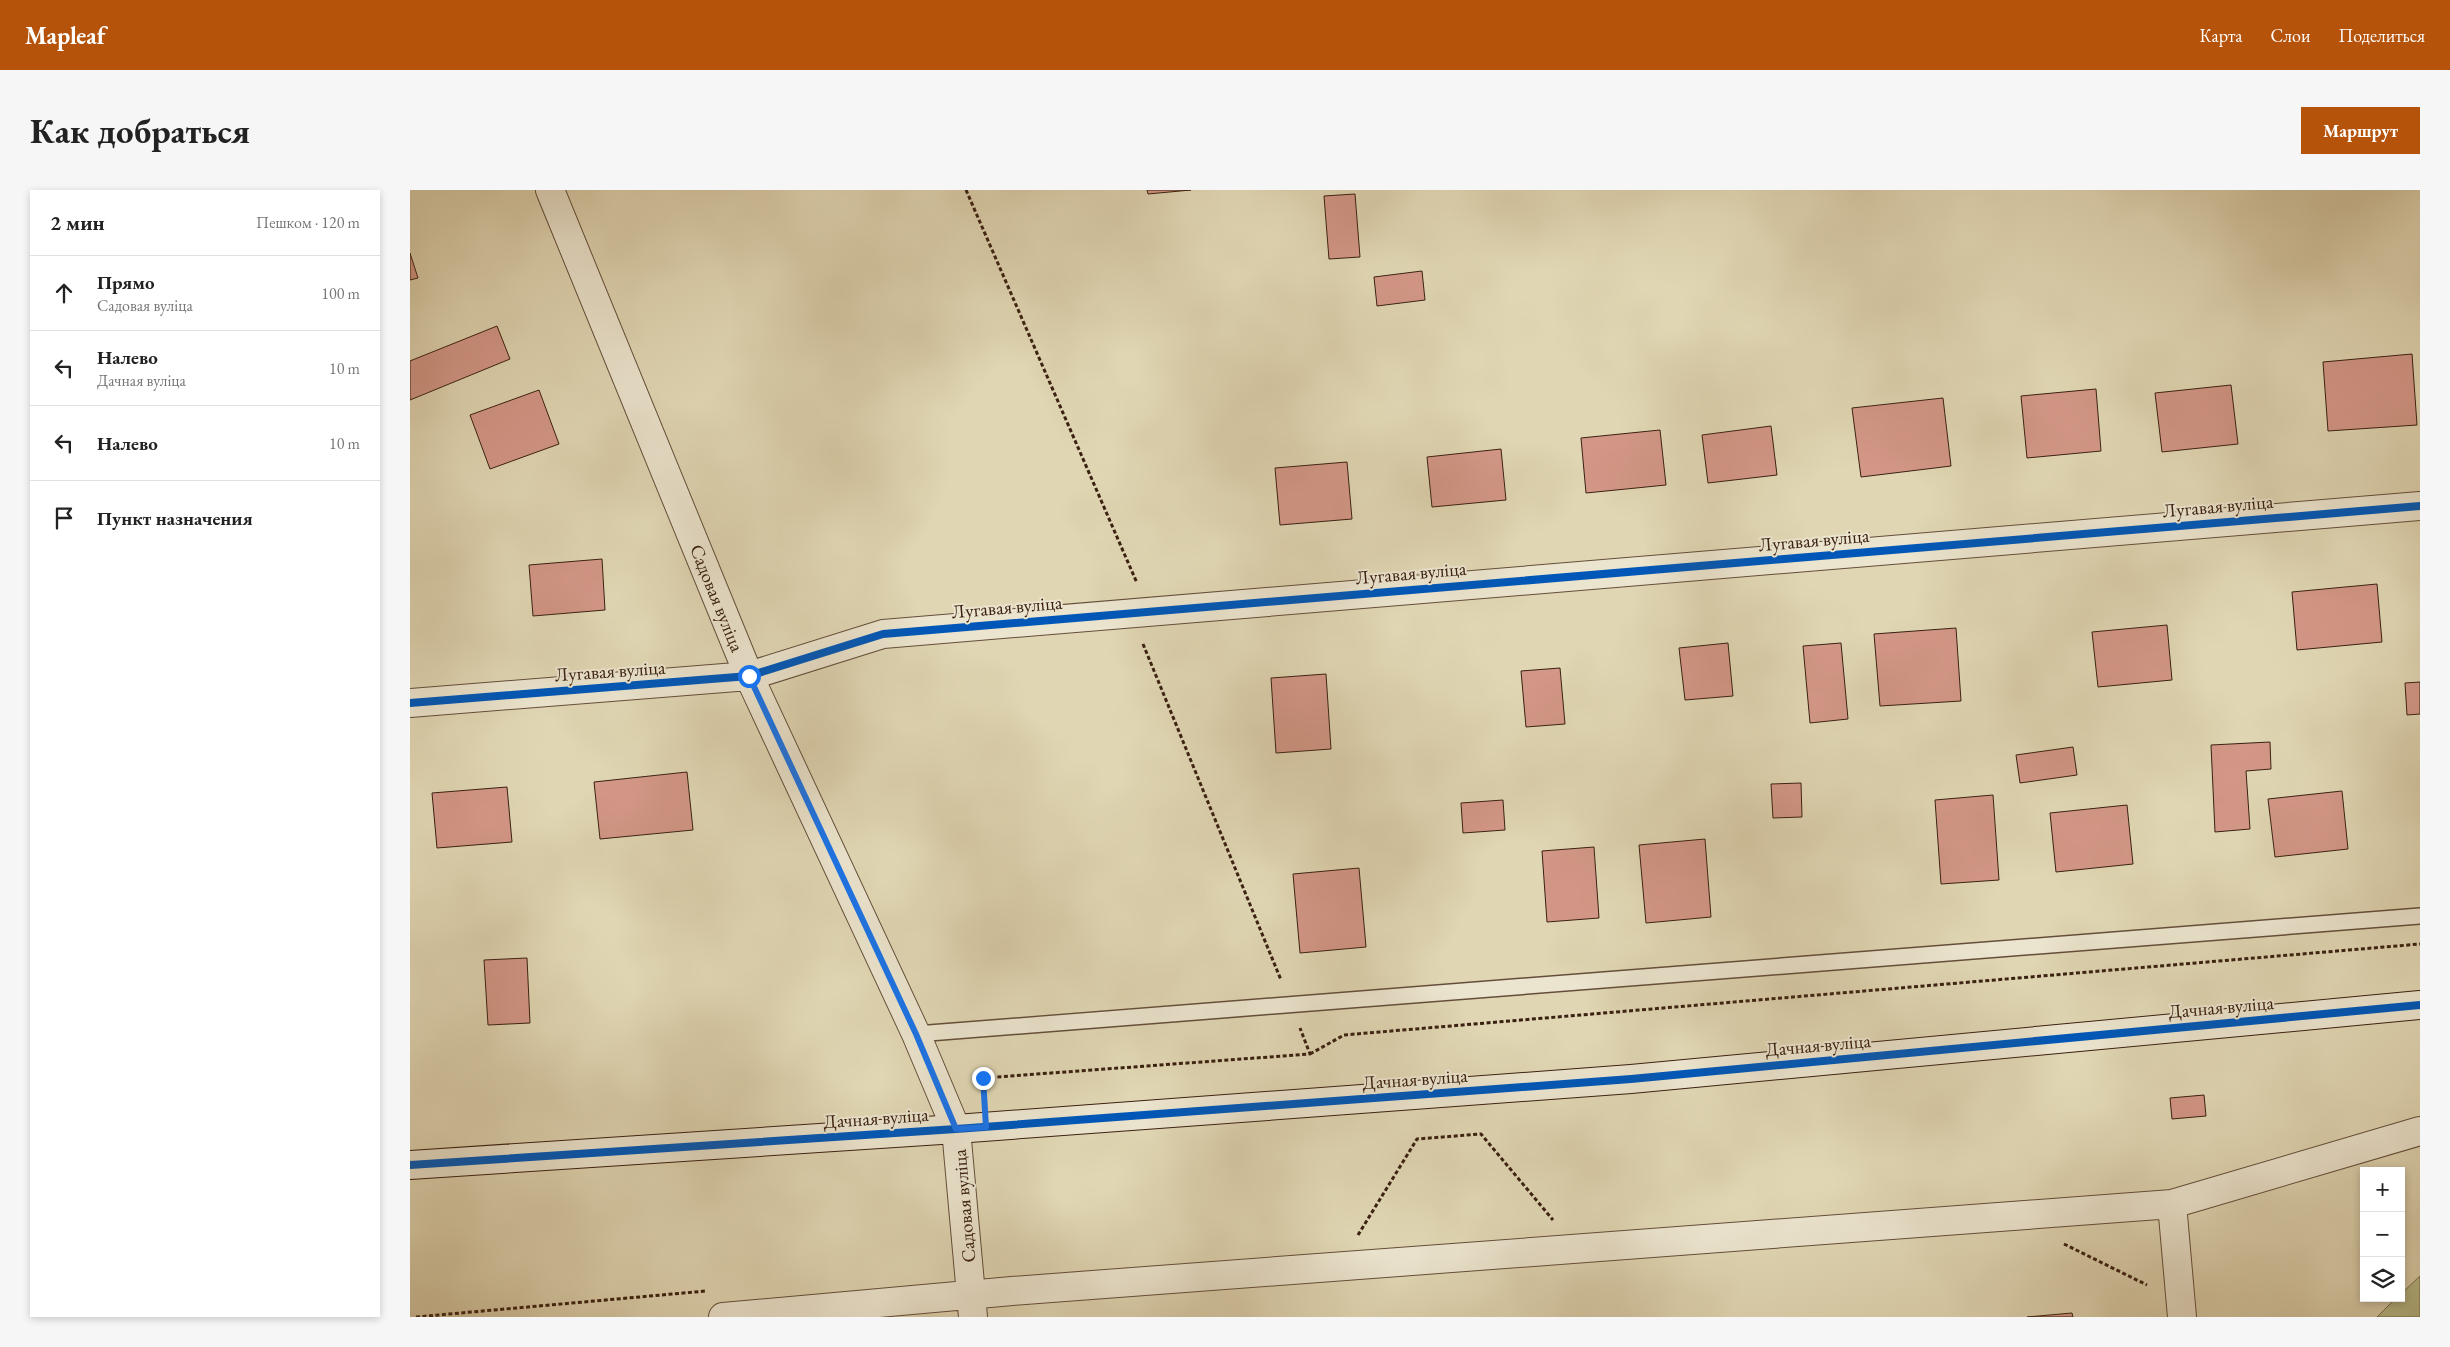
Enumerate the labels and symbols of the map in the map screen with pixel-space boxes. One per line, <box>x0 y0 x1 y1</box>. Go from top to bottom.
street label: Лугавая вуліца <box>2162 489 2275 523</box>
street label: Лугавая вуліца <box>1758 523 1871 557</box>
street label: Садовая вуліца <box>684 541 750 656</box>
street label: Лугавая вуліца <box>1355 556 1468 590</box>
street label: Лугавая вуліца <box>951 590 1064 624</box>
street label: Лугавая вуліца <box>554 655 667 687</box>
route start <box>738 665 761 688</box>
street label: Дачная вуліца <box>2167 990 2275 1024</box>
street label: Дачная вуліца <box>1764 1028 1872 1062</box>
street label: Дачная вуліца <box>1361 1063 1469 1095</box>
route end <box>972 1067 995 1090</box>
street label: Дачная вуліца <box>822 1102 930 1134</box>
street label: Садовая вуліца <box>947 1148 981 1264</box>

